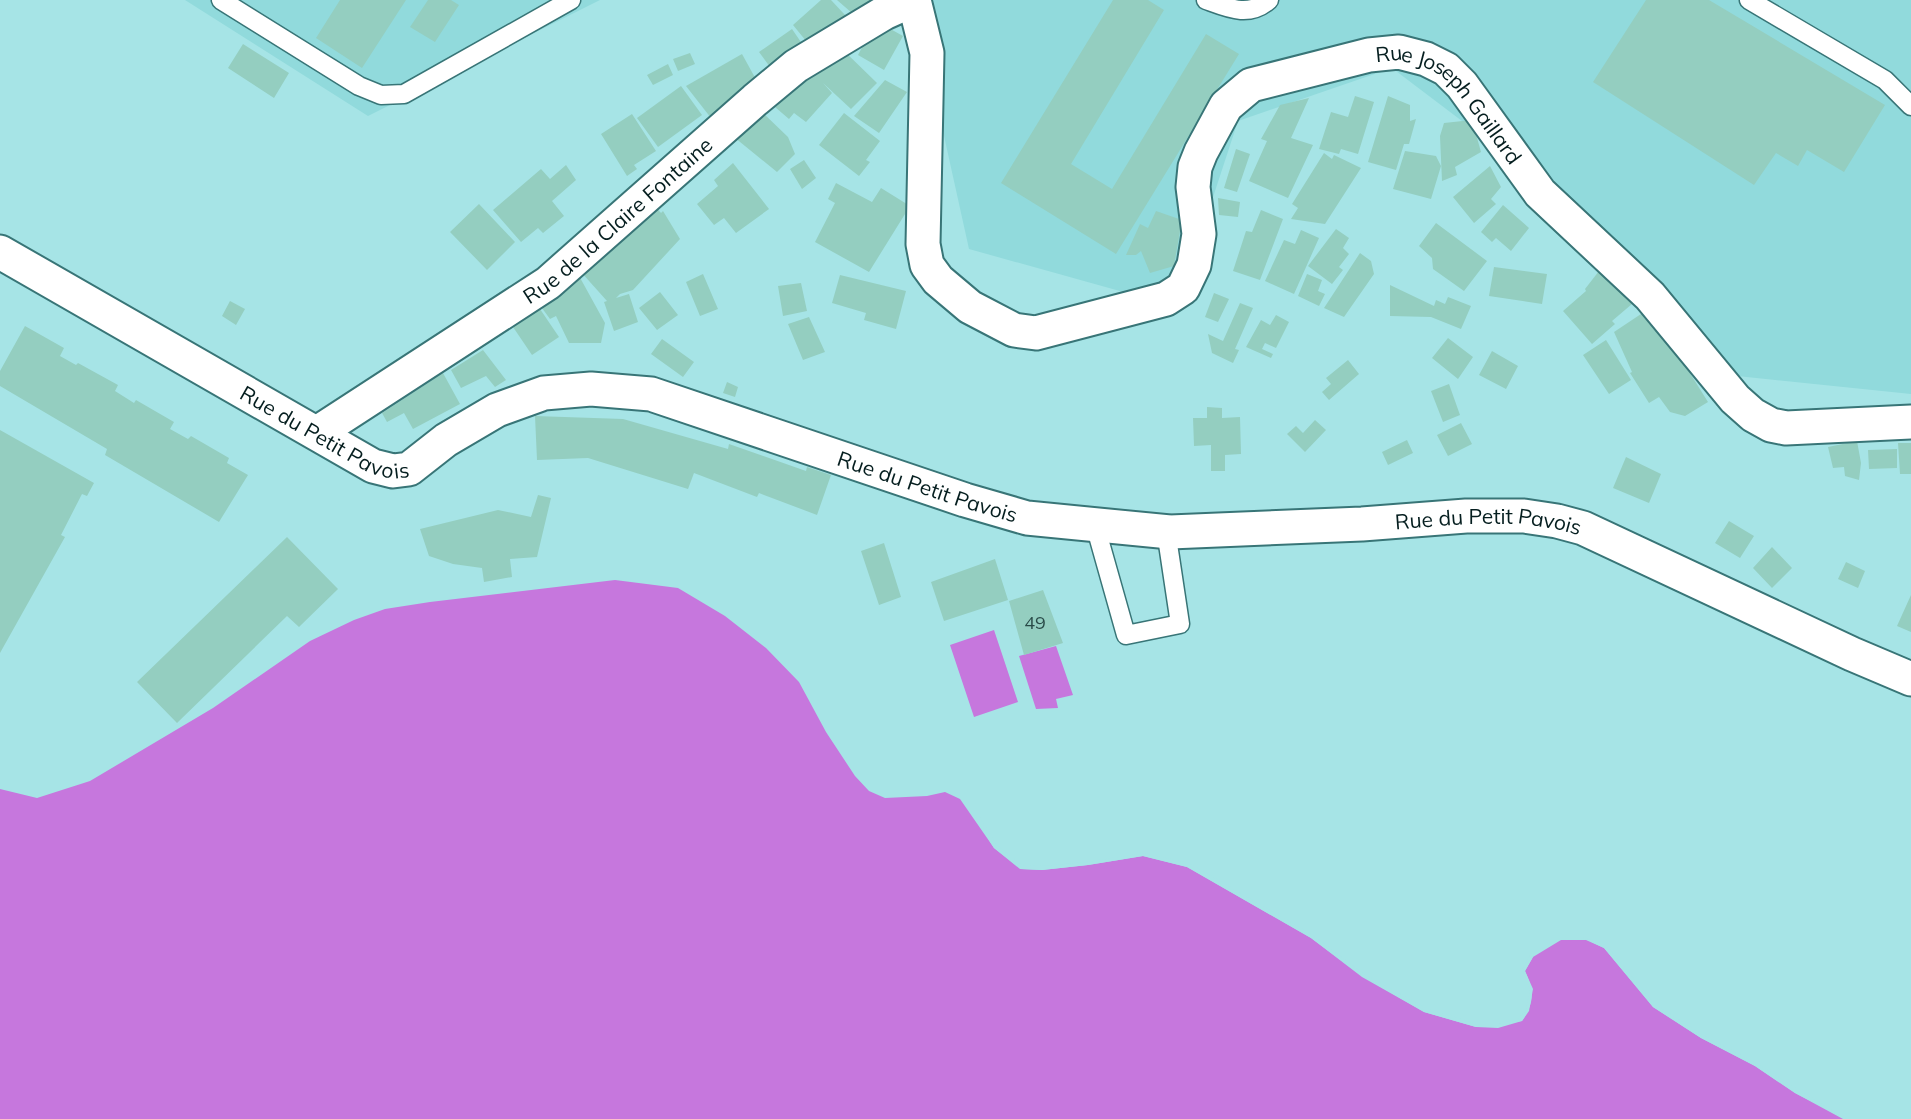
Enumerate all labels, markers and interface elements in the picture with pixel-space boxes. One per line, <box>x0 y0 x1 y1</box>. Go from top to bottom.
street label: Rue Joseph Gaillard <box>1374 39 1528 169</box>
street label: Rue de la Claire Fontaine <box>518 131 717 309</box>
street label: Rue du Petit Pavois <box>236 380 411 484</box>
street label: Rue du Petit Pavois <box>834 445 1021 528</box>
street label: Rue du Petit Pavois <box>1394 502 1585 540</box>
house number: 49 <box>1024 611 1046 634</box>

